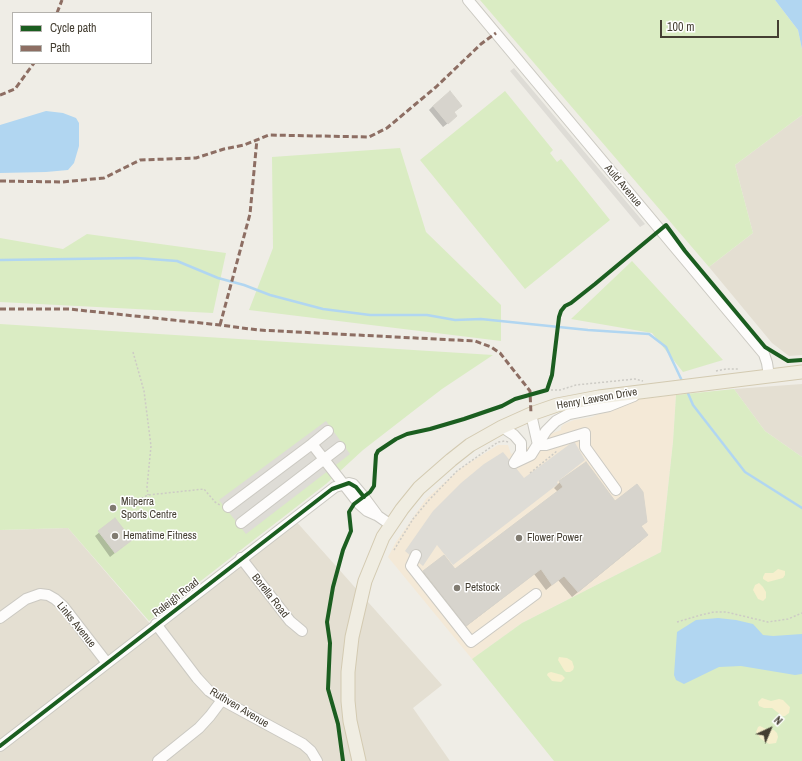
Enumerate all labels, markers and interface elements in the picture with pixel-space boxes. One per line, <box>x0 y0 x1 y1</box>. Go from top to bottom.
legend <box>12 12 152 64</box>
scale bar <box>662 12 781 38</box>
text: 100 m <box>667 19 694 35</box>
text: Cycle path <box>50 20 97 36</box>
text: Path <box>50 40 70 56</box>
street label: Auld Avenue <box>602 162 644 210</box>
street label: Henry Lawson Drive <box>556 385 638 413</box>
place label: Milperra Sports Centre <box>121 495 177 521</box>
marker: Milperra Sports Centre <box>108 503 118 513</box>
place label: Hematime Fitness <box>123 529 197 543</box>
marker: Hematime Fitness <box>110 531 120 541</box>
place label: Flower Power <box>527 531 582 545</box>
marker: Flower Power <box>514 533 524 543</box>
street label: Borella Road <box>249 571 291 621</box>
street label: Raleigh Road <box>150 576 202 620</box>
place label: Petstock <box>465 581 500 595</box>
marker: Petstock <box>452 583 462 593</box>
street label: Links Avenue <box>54 600 98 650</box>
street label: Ruthven Avenue <box>207 685 271 731</box>
north arrow <box>750 709 790 749</box>
text: N <box>771 713 786 728</box>

